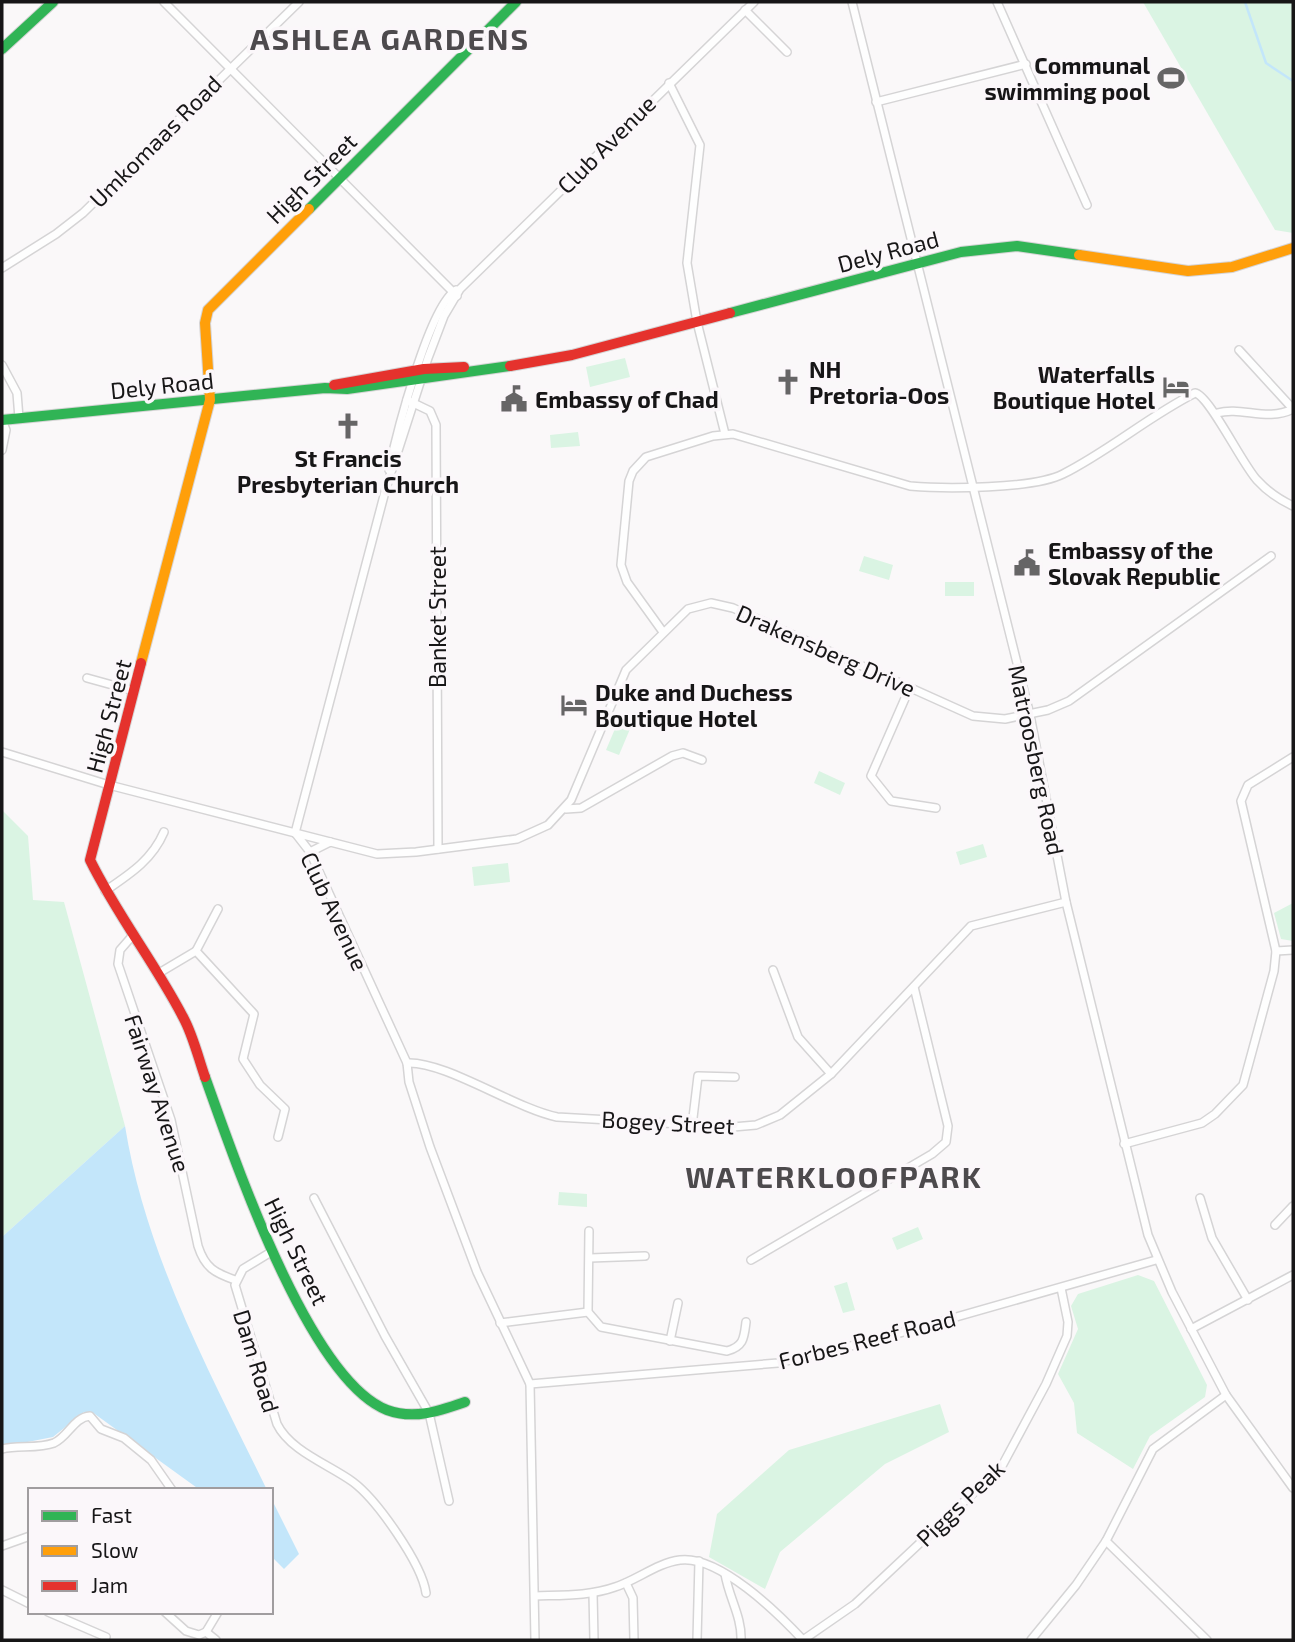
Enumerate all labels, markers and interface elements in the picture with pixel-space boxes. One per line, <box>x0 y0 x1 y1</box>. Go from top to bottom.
district label: ASHLEA GARDENS <box>250 20 530 56</box>
place label: Communal swimming pool <box>984 51 1150 105</box>
sports icon: Communal swimming pool <box>1156 63 1186 93</box>
street label: Umkomaas Road <box>83 69 227 213</box>
street label: Club Avenue <box>551 89 661 199</box>
street label: High Street <box>260 127 362 229</box>
street label: Dely Road <box>834 224 942 278</box>
place label: NH Pretoria-Oos <box>809 355 949 409</box>
place label: Waterfalls Boutique Hotel <box>993 360 1155 414</box>
street label: Dely Road <box>109 366 215 404</box>
church icon: NH Pretoria-Oos <box>773 367 803 397</box>
hotel icon: Waterfalls Boutique Hotel <box>1161 372 1191 402</box>
public building icon: Embassy of Chad <box>499 384 529 414</box>
place label: Embassy of Chad <box>535 385 719 413</box>
church icon: St Francis Presbyterian Church <box>333 411 363 441</box>
place label: St Francis Presbyterian Church <box>237 444 459 498</box>
place label: Embassy of the Slovak Republic <box>1048 536 1221 590</box>
street label: Banket Street <box>423 546 451 688</box>
public building icon: Embassy of the Slovak Republic <box>1012 548 1042 578</box>
street label: Drakensberg Drive <box>732 598 920 702</box>
street label: High Street <box>79 656 137 776</box>
street label: Matroosberg Road <box>1003 662 1071 858</box>
place label: Duke and Duchess Boutique Hotel <box>595 678 793 732</box>
hotel icon: Duke and Duchess Boutique Hotel <box>559 690 589 720</box>
street label: Club Avenue <box>295 847 375 975</box>
street label: Fairway Avenue <box>119 1011 197 1175</box>
street label: Bogey Street <box>601 1105 735 1139</box>
district label: WATERKLOOFPARK <box>685 1158 983 1194</box>
street label: High Street <box>259 1193 335 1310</box>
street label: Forbes Reef Road <box>775 1303 959 1375</box>
street label: Dam Road <box>228 1306 286 1416</box>
street label: Piggs Peak <box>910 1454 1010 1552</box>
legend <box>28 1488 273 1614</box>
text: Fast <box>91 1502 132 1527</box>
text: Slow <box>91 1537 138 1562</box>
text: Jam <box>91 1572 128 1597</box>

